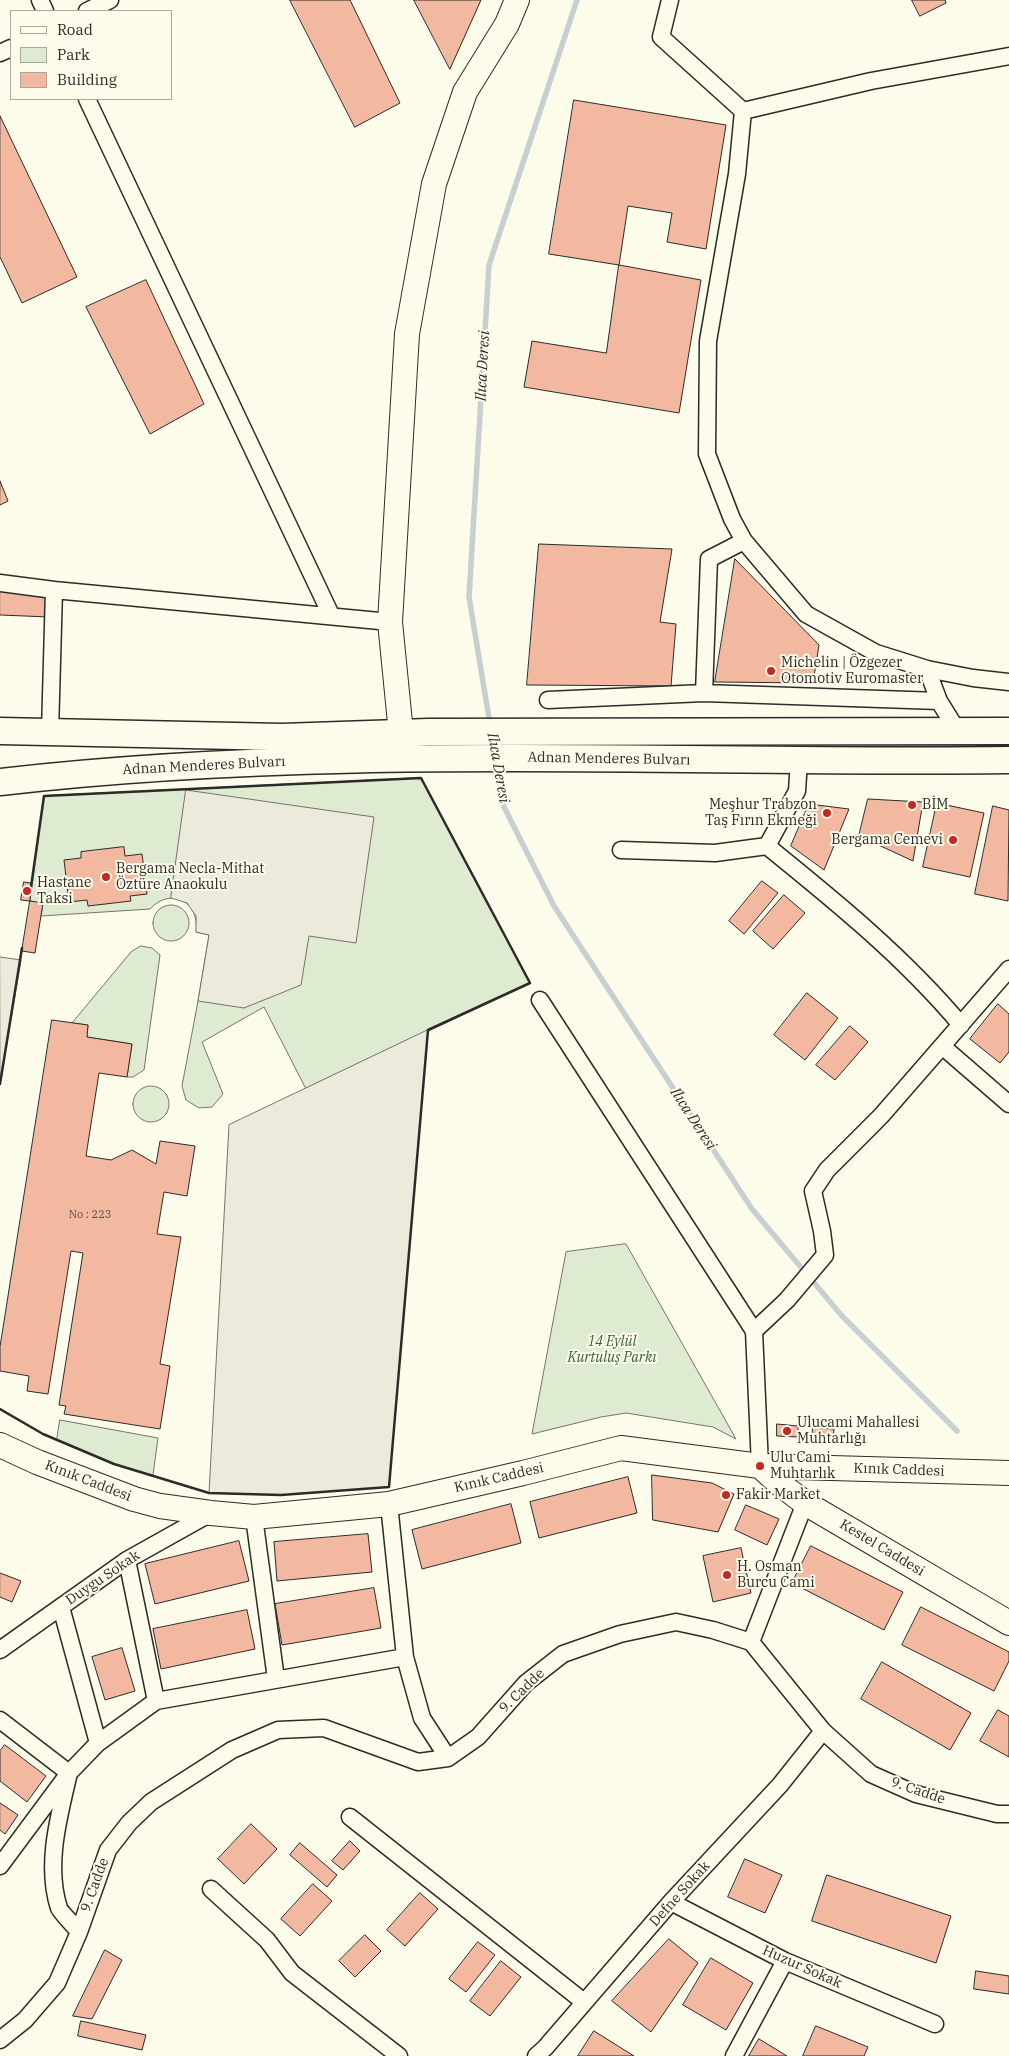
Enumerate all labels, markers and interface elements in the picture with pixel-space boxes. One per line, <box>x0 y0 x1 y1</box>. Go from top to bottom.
legend <box>10 10 172 100</box>
text: Road <box>57 20 93 39</box>
text: Park <box>57 45 90 64</box>
text: Building <box>57 70 117 89</box>
water label: Ilıca Deresi <box>472 330 494 402</box>
place label: Michelin | Özgezer Otomotiv Euromaster <box>781 655 923 688</box>
marker: Michelin | Özgezer Otomotiv Euromaster <box>765 665 777 677</box>
water label: Ilıca Deresi <box>483 732 513 804</box>
street label: Adnan Menderes Bulvarı <box>527 749 691 769</box>
street label: Adnan Menderes Bulvarı <box>122 753 286 779</box>
place label: Meşhur Trabzon Taş Fırın Ekmeği <box>705 797 817 830</box>
place label: BİM <box>922 797 948 813</box>
marker: BİM <box>906 799 918 811</box>
marker: Meşhur Trabzon Taş Fırın Ekmeği <box>821 807 833 819</box>
place label: Bergama Cemevi <box>831 832 943 848</box>
marker: Bergama Cemevi <box>947 834 959 846</box>
place label: Bergama Necla-Mithat Öztüre Anaokulu <box>116 861 264 894</box>
marker: Bergama Necla-Mithat Öztüre Anaokulu <box>100 871 112 883</box>
place label: Hastane Taksi <box>37 875 91 908</box>
marker: Hastane Taksi <box>21 885 33 897</box>
water label: Ilıca Deresi <box>666 1084 720 1154</box>
house number: No : 223 <box>69 1208 111 1222</box>
park label: 14 Eylül Kurtuluş Parkı <box>567 1334 657 1366</box>
place label: Ulucami Mahallesi Muhtarlığı <box>797 1415 919 1448</box>
marker: Ulucami Mahallesi Muhtarlığı <box>781 1425 793 1437</box>
place label: Ulu Cami Muhtarlık <box>770 1450 835 1482</box>
street label: Kınık Caddesi <box>42 1457 134 1505</box>
street label: Kınık Caddesi <box>453 1460 545 1496</box>
marker: Ulu Cami Muhtarlık <box>754 1460 766 1472</box>
street label: Kınık Caddesi <box>853 1460 945 1480</box>
place label: Fakir Market <box>736 1487 820 1503</box>
marker: Fakir Market <box>720 1489 732 1501</box>
street label: Kestel Caddesi <box>837 1516 927 1580</box>
street label: Duygu Sokak <box>63 1547 143 1609</box>
place label: H. Osman Burcu Cami <box>737 1559 815 1591</box>
marker: H. Osman Burcu Cami <box>721 1569 733 1581</box>
street label: 9. Cadde <box>496 1665 548 1717</box>
street label: 9. Cadde <box>889 1774 947 1808</box>
street label: 9. Cadde <box>77 1856 113 1914</box>
street label: Defne Sokak <box>646 1858 714 1930</box>
street label: Huzur Sokak <box>760 1942 844 1992</box>

